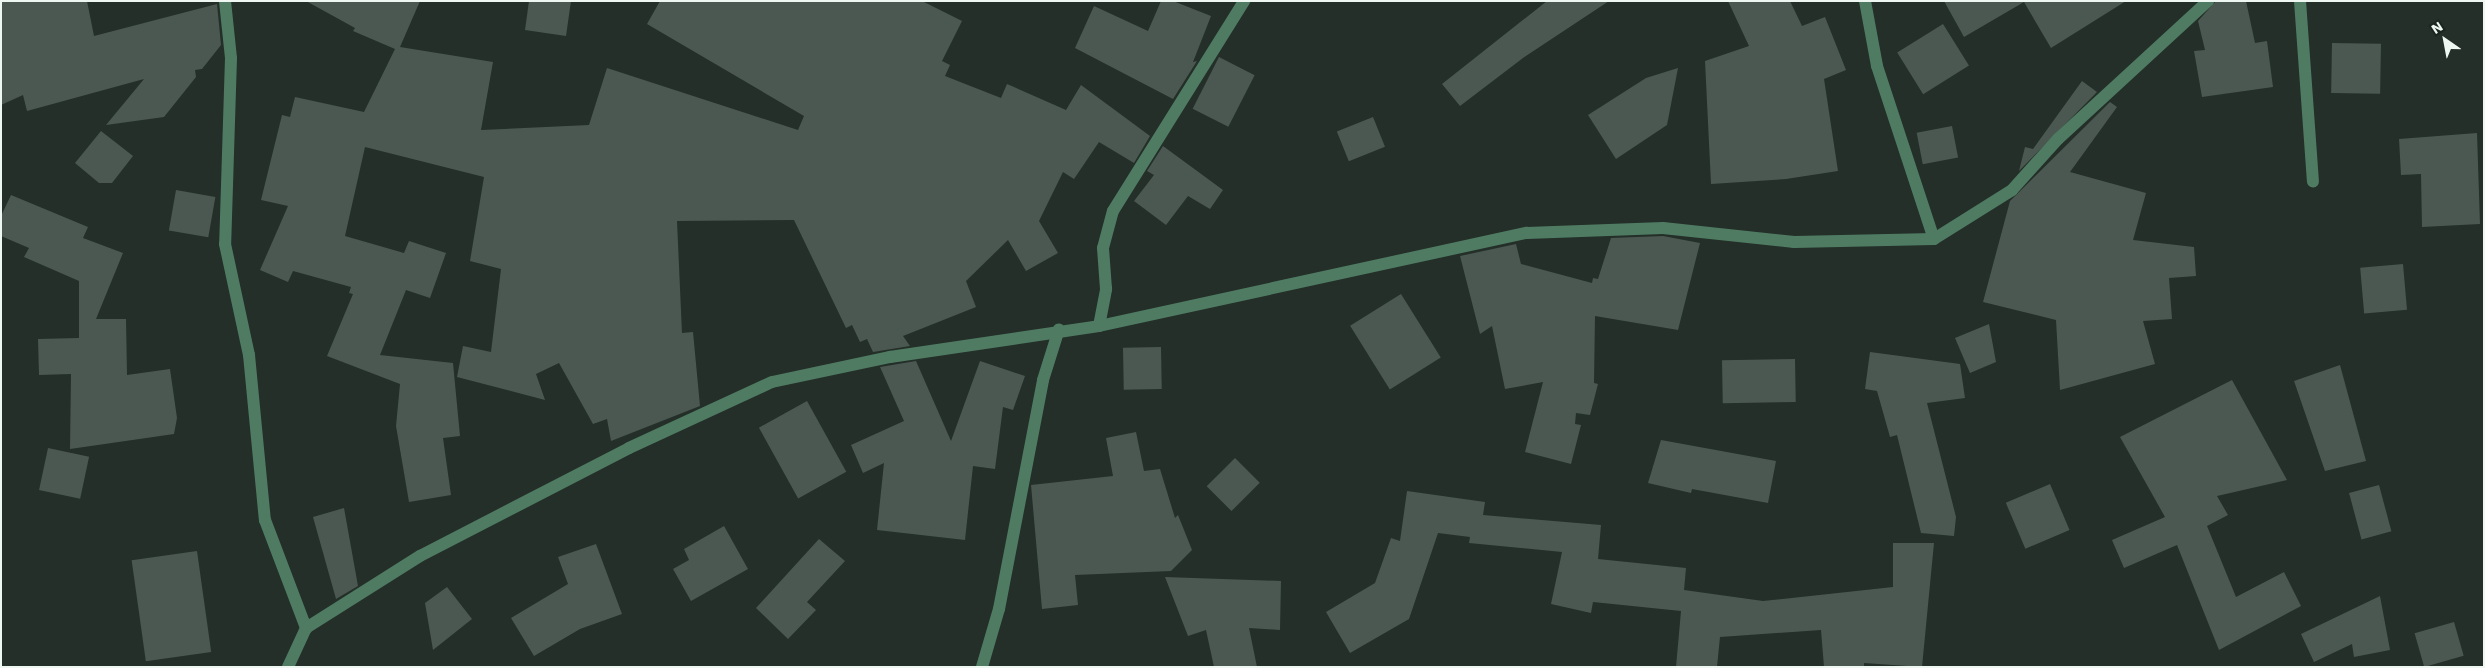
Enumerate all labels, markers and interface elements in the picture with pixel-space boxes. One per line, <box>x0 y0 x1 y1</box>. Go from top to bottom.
north arrow <box>2420 15 2470 65</box>
text: N <box>2428 18 2446 37</box>

